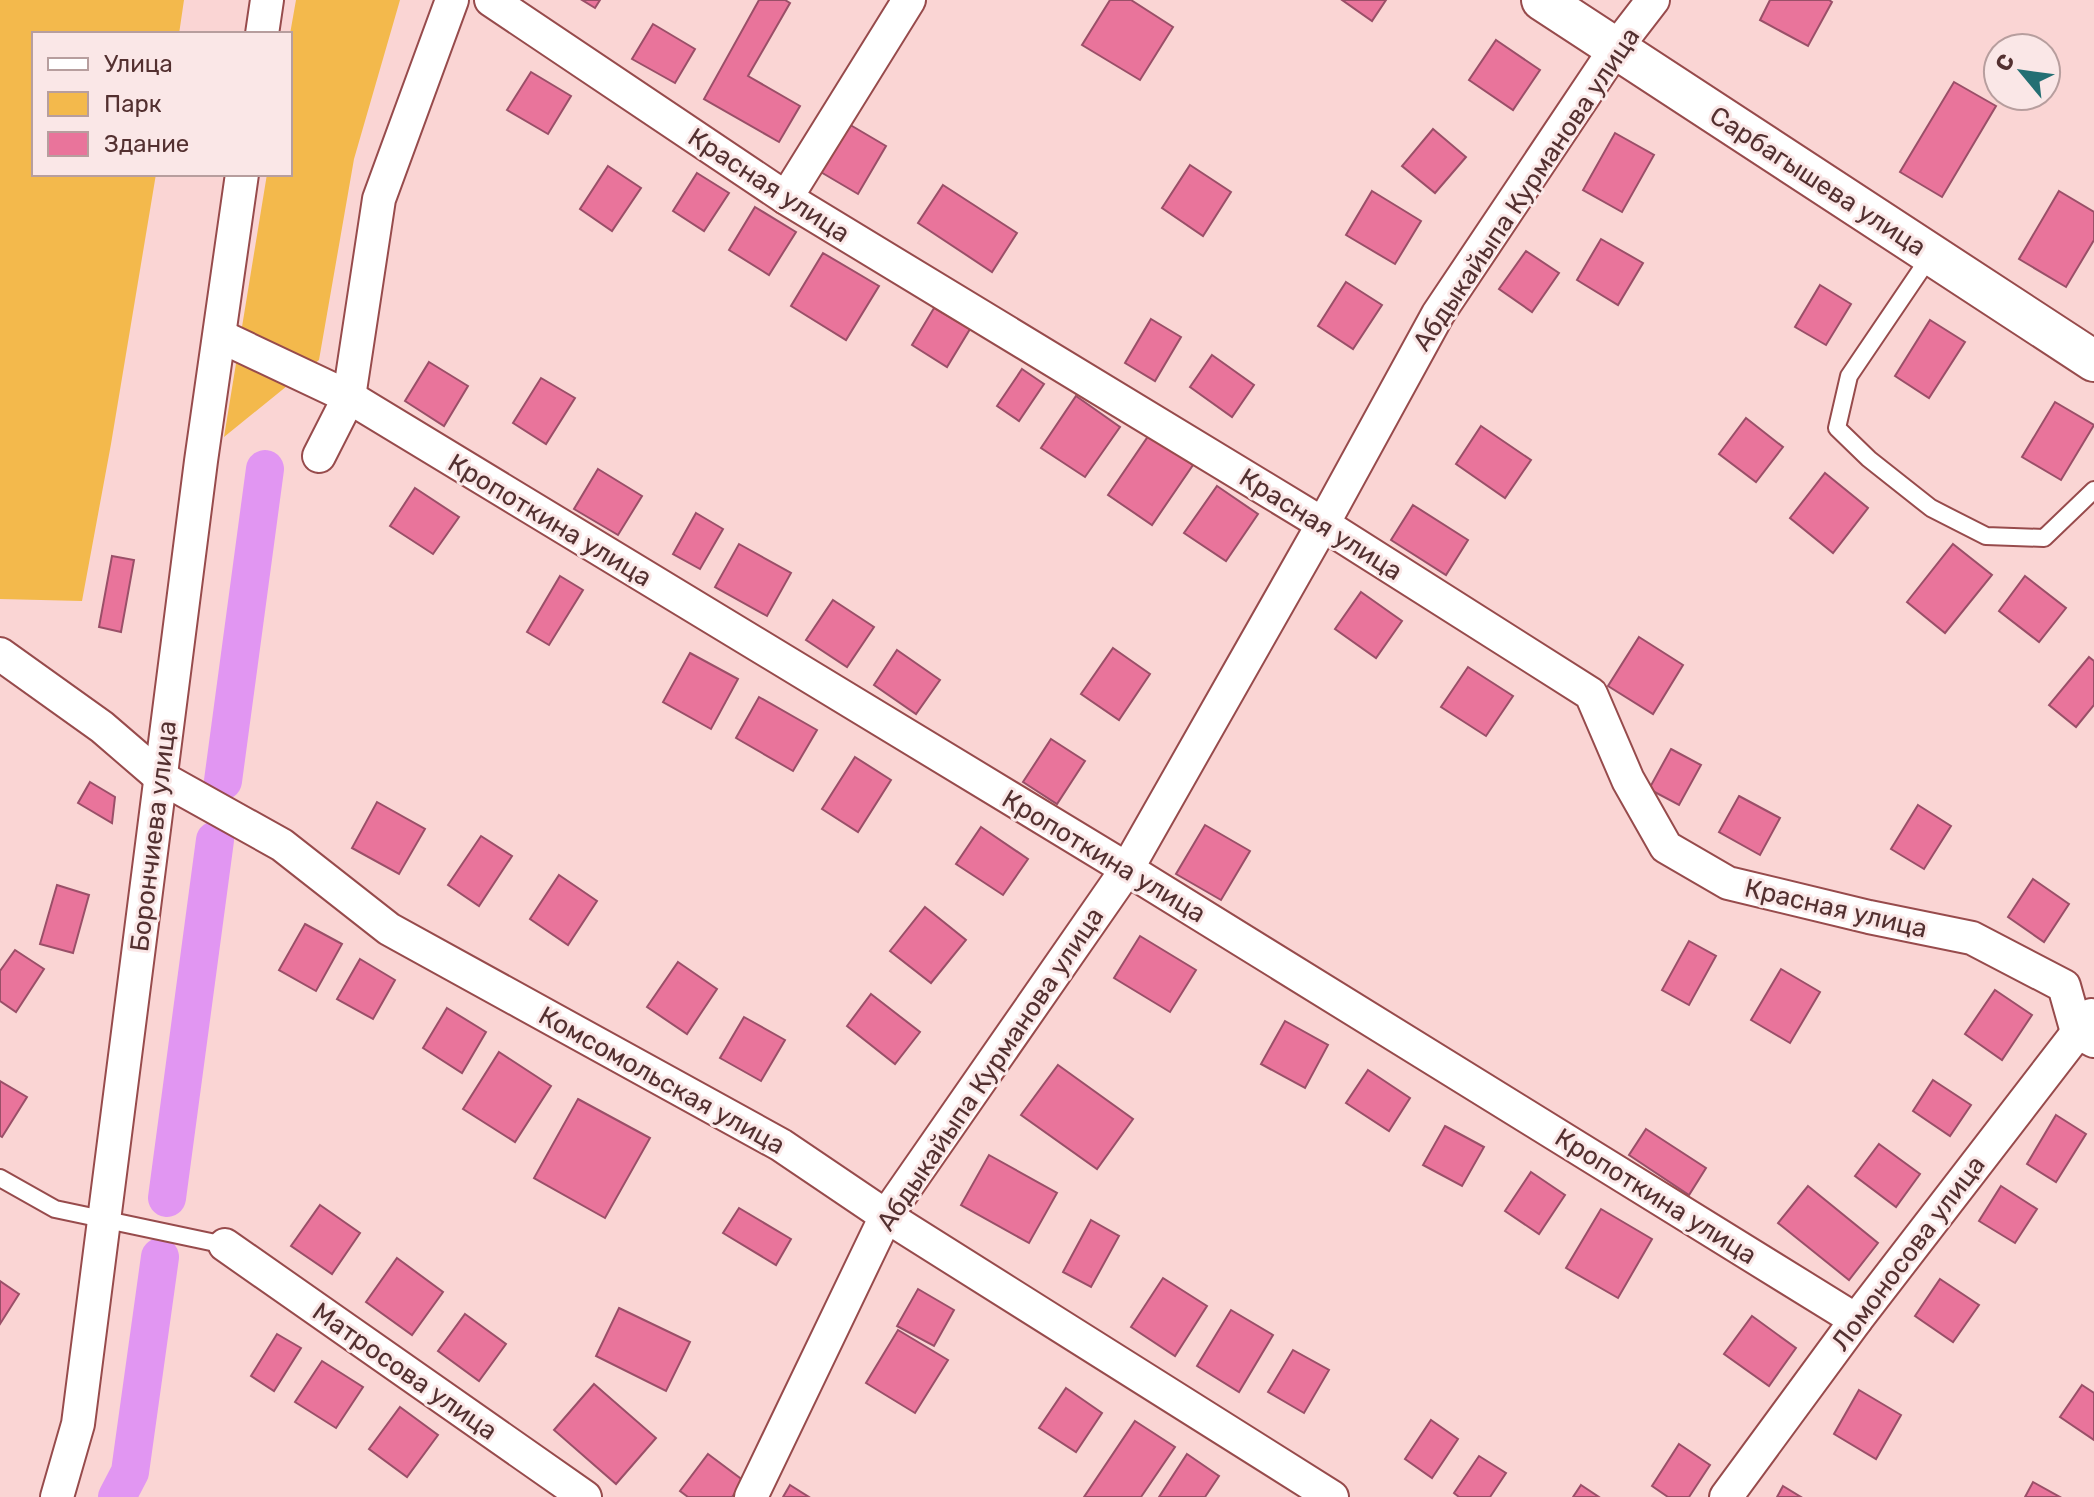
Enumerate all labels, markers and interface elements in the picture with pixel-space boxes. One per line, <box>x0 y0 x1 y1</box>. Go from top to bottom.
street label: Абдыкайыпа Курманова улица <box>1406 22 1646 357</box>
legend <box>32 32 292 176</box>
north arrow <box>1982 32 2062 112</box>
text: С <box>1989 49 2020 76</box>
text: Улица <box>104 50 173 78</box>
text: Парк <box>104 90 162 118</box>
street label: Сарбагышева улица <box>1704 100 1932 263</box>
street label: Красная улица <box>682 122 855 249</box>
text: Здание <box>104 130 189 158</box>
street label: Кропоткина улица <box>442 447 657 593</box>
street label: Красная улица <box>1234 462 1408 587</box>
street label: Борончиева улица <box>124 719 183 953</box>
street label: Кропоткина улица <box>996 783 1211 929</box>
street label: Красная улица <box>1742 872 1930 945</box>
street label: Абдыкайыпа Курманова улица <box>870 902 1110 1237</box>
street label: Комсомольская улица <box>533 1000 790 1161</box>
street label: Кропоткина улица <box>1549 1122 1762 1271</box>
street label: Ломоносова улица <box>1825 1150 1992 1357</box>
street label: Матросова улица <box>306 1296 503 1447</box>

